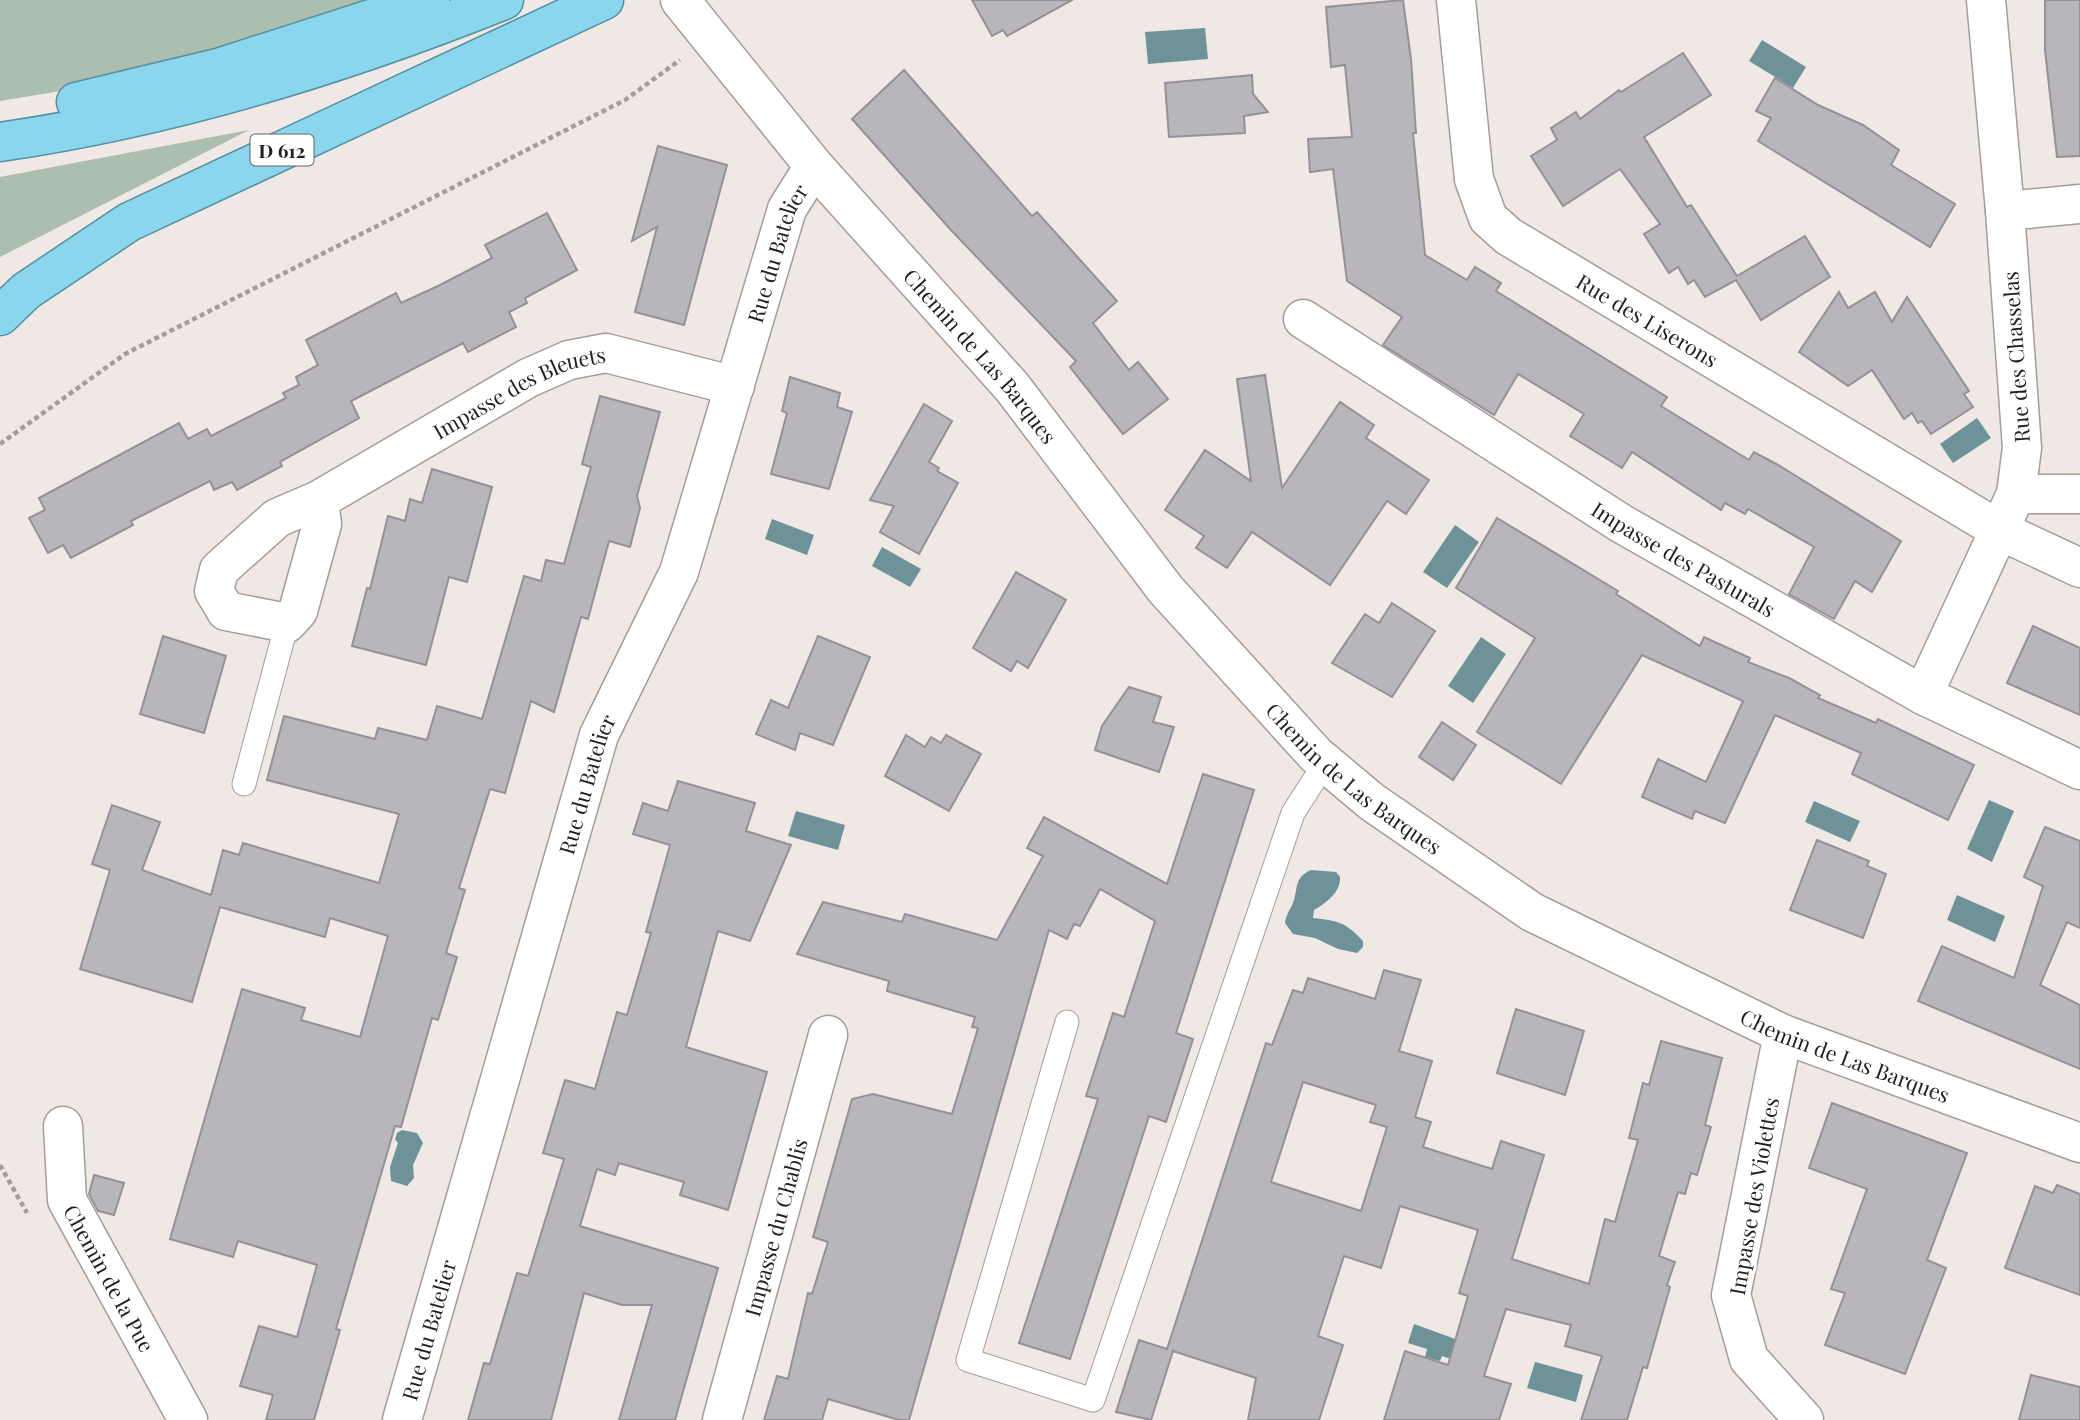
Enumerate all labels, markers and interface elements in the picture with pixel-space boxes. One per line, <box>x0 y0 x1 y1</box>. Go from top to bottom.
road number: D 612 <box>250 134 314 166</box>
street label: Rue du Batelier <box>740 178 814 326</box>
street label: Chemin de Las Barques <box>898 262 1064 449</box>
street label: Rue des Liserons <box>1572 266 1724 373</box>
street label: Rue des Chasselas <box>1995 270 2035 444</box>
street label: Impasse des Bleuets <box>428 339 608 445</box>
street label: Impasse des Pasturals <box>1587 494 1781 622</box>
street label: Chemin de Las Barques <box>1261 696 1448 860</box>
street label: Rue du Batelier <box>551 709 621 857</box>
street label: Chemin de Las Barques <box>1736 1002 1954 1108</box>
street label: Impasse des Violettes <box>1722 1095 1784 1297</box>
street label: Impasse du Chablis <box>737 1135 813 1319</box>
street label: Chemin de la Pue <box>58 1199 162 1357</box>
street label: Rue du Batelier <box>394 1255 462 1403</box>

